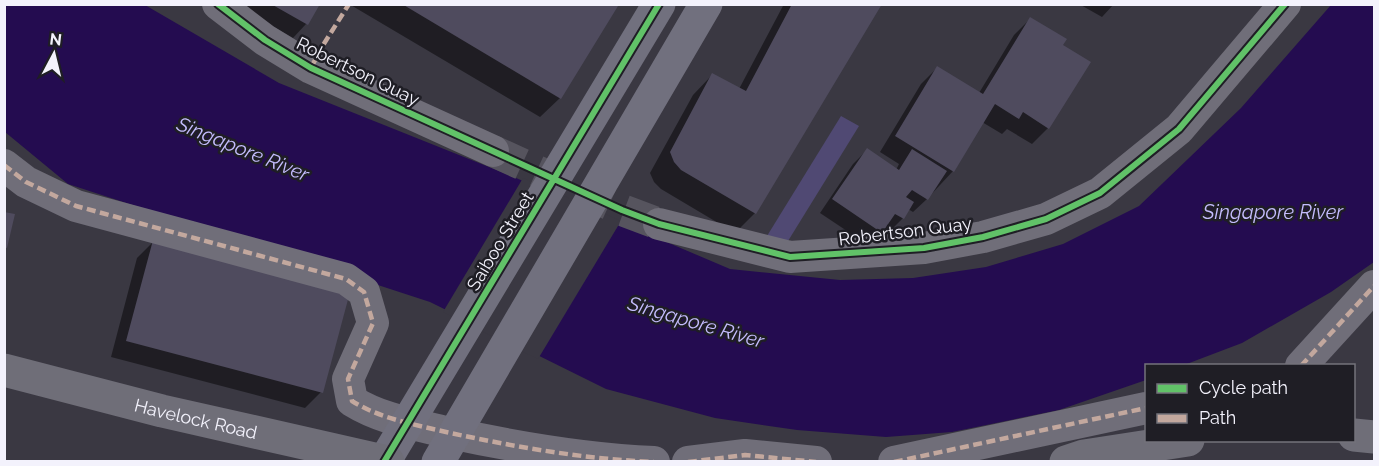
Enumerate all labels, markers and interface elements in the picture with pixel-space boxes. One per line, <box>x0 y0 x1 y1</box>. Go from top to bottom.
north arrow <box>24 24 84 84</box>
text: N <box>49 29 63 50</box>
street label: Robertson Quay <box>293 32 423 110</box>
water label: Singapore River <box>172 111 314 187</box>
street label: Saiboo Street <box>462 188 538 294</box>
water label: Singapore River <box>1202 200 1344 224</box>
street label: Robertson Quay <box>837 212 973 250</box>
water label: Singapore River <box>624 291 768 353</box>
legend <box>1145 364 1355 442</box>
text: Cycle path <box>1199 377 1288 398</box>
street label: Havelock Road <box>132 394 259 443</box>
text: Path <box>1199 407 1236 428</box>

